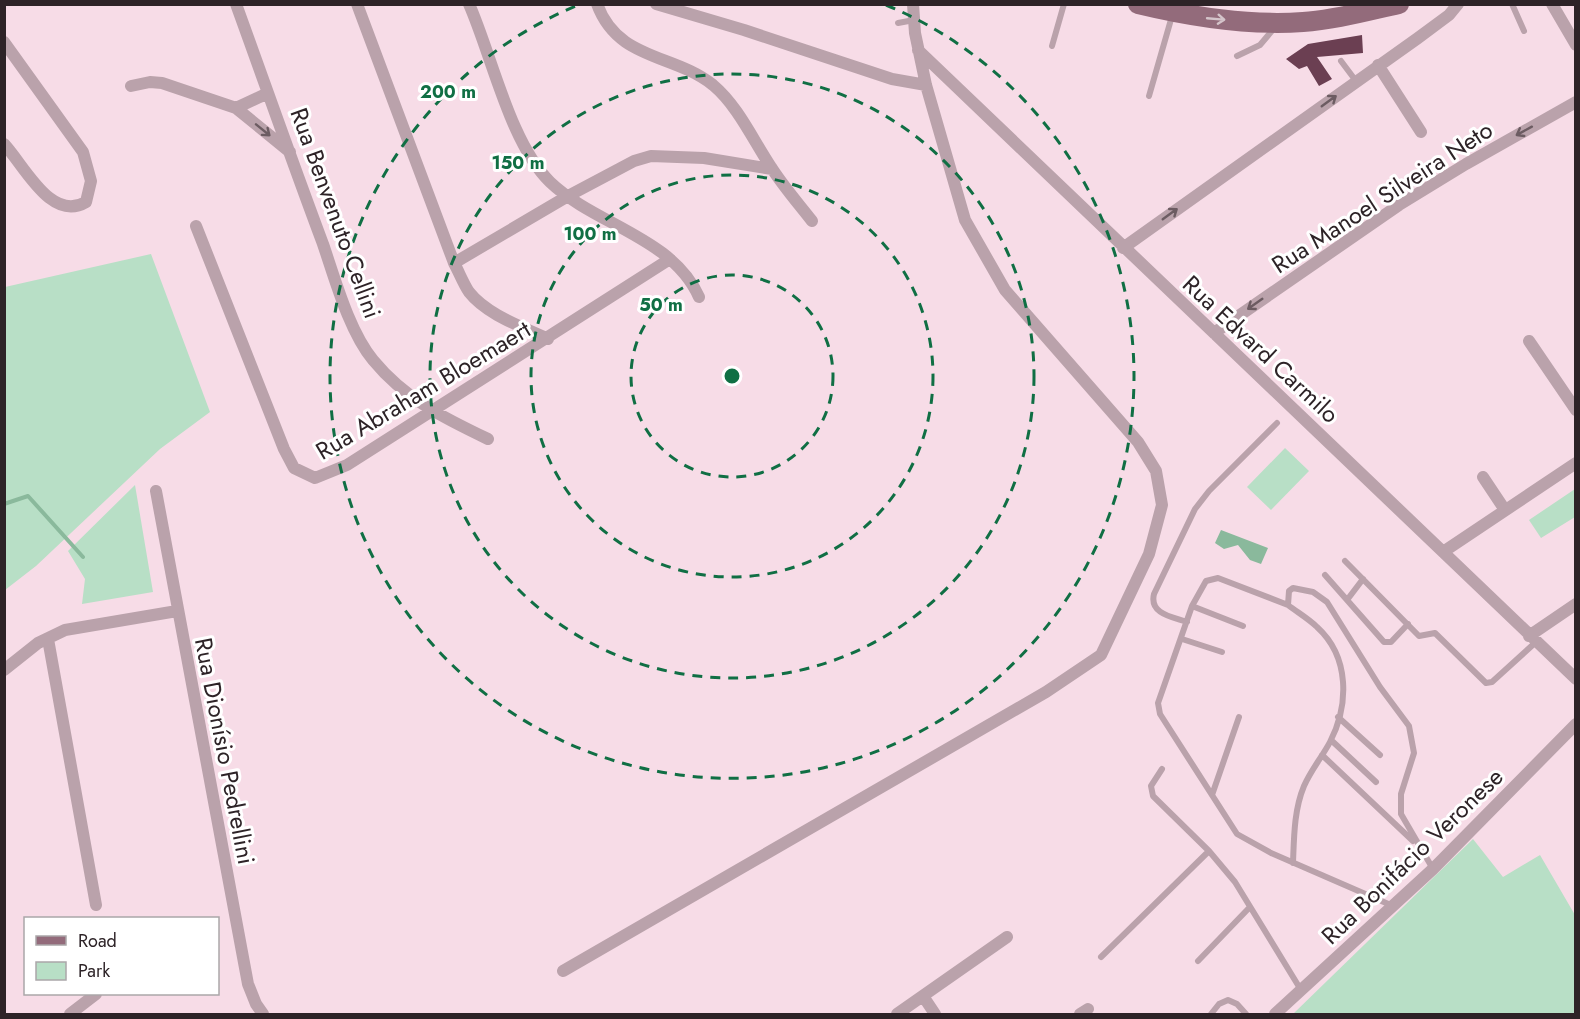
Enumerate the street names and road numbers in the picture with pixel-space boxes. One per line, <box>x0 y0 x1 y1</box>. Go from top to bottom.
street label: Rua Benvenuto Cellini <box>282 103 390 323</box>
street label: Rua Manoel Silveira Neto <box>1265 112 1499 282</box>
street label: Rua Edvard Carmilo <box>1175 267 1347 431</box>
street label: Rua Abraham Bloemaert <box>309 312 537 468</box>
street label: Rua Dionísio Pedrellini <box>186 635 264 867</box>
street label: Rua Bonifácio Veronese <box>1313 760 1511 952</box>

